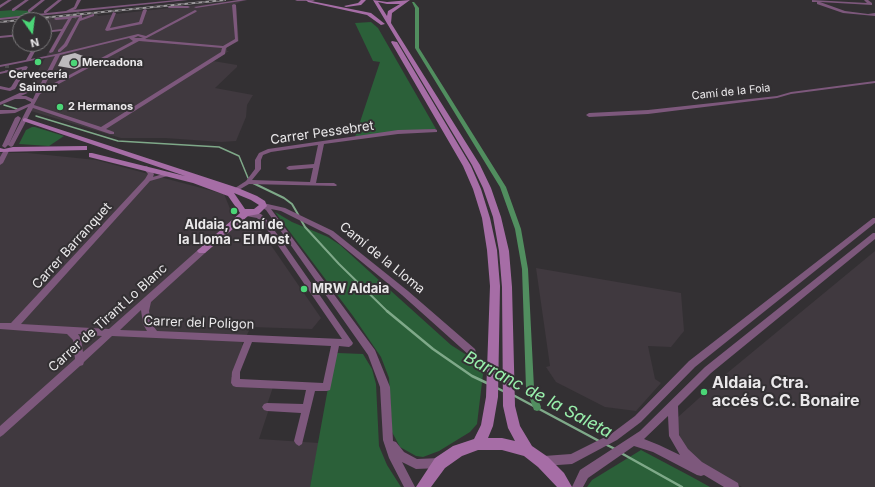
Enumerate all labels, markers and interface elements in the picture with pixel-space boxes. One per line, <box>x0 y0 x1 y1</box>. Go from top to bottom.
north arrow <box>12 12 52 52</box>
text: N <box>29 35 40 50</box>
place label: Mercadona <box>82 56 143 70</box>
marker: Cervecería Saimor <box>33 57 43 67</box>
marker: Mercadona <box>69 58 79 68</box>
place label: Cervecería Saimor <box>8 68 68 94</box>
street label: Camí de la Foia <box>691 81 771 103</box>
place label: 2 Hermanos <box>68 100 133 114</box>
marker: 2 Hermanos <box>55 102 65 112</box>
street label: Carrer Pessebret <box>269 118 375 148</box>
street label: Carrer Barranquet <box>29 200 115 292</box>
marker: Aldaia, Camí de la Lloma - El Most <box>229 206 239 216</box>
place label: Aldaia, Camí de la Lloma - El Most <box>178 217 290 248</box>
street label: Camí de la Lloma <box>336 219 428 297</box>
street label: Carrer de Tirant Lo Blanc <box>46 261 170 375</box>
place label: MRW Aldaia <box>312 281 389 297</box>
marker: MRW Aldaia <box>299 284 309 294</box>
street label: Carrer del Poligon <box>143 313 255 333</box>
water label: Barranc de la Saleta <box>460 347 616 443</box>
place label: Aldaia, Ctra. accés C.C. Bonaire <box>712 373 859 411</box>
marker: Aldaia, Ctra. accés C.C. Bonaire <box>699 387 709 397</box>

